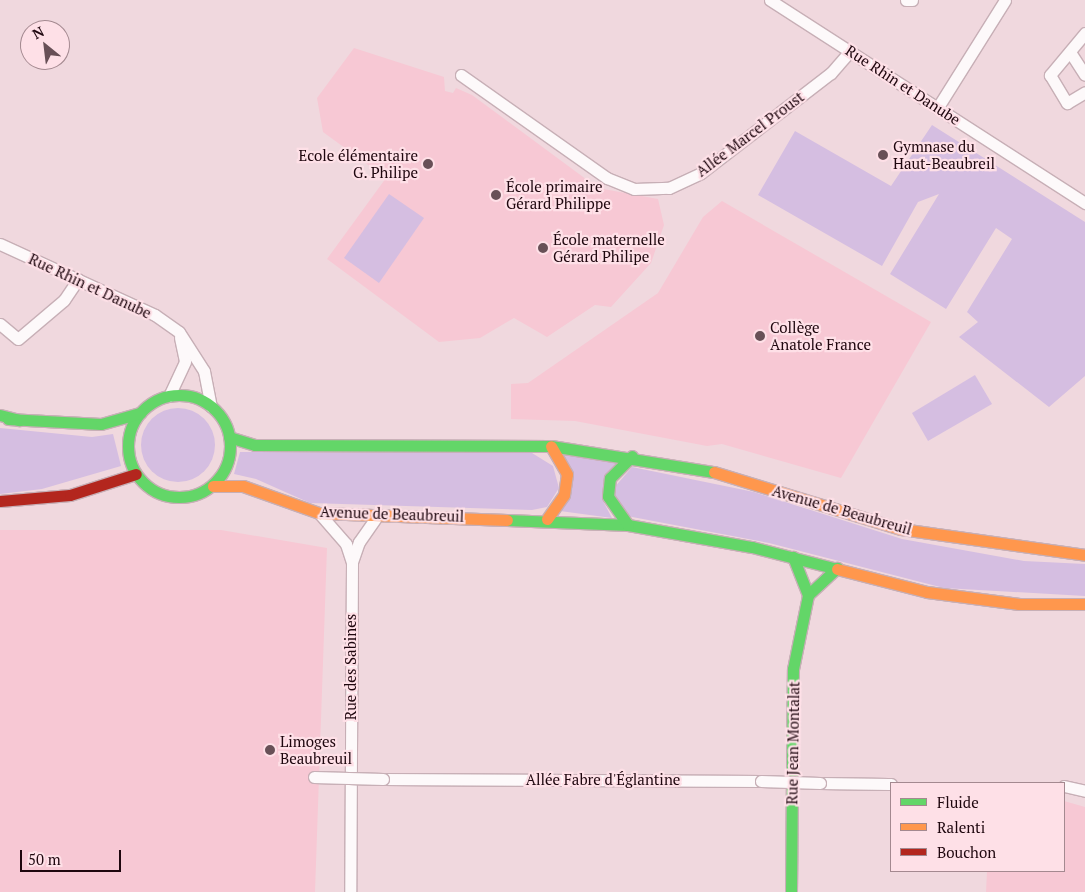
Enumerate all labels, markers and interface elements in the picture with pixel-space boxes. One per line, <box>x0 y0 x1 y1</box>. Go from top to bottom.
north arrow <box>20 20 70 70</box>
text: N <box>29 21 47 43</box>
street label: Rue Rhin et Danube <box>842 41 964 129</box>
street label: Allée Marcel Proust <box>693 88 807 180</box>
place label: Gymnase du Haut-Beaubreil <box>893 137 995 172</box>
place label: Ecole élémentaire G. Philipe <box>299 146 418 181</box>
marker: Gymnase du Haut-Beaubreil <box>877 149 889 161</box>
marker: Ecole élémentaire G. Philipe <box>422 158 434 170</box>
place label: École primaire Gérard Philippe <box>506 177 611 212</box>
marker: École primaire Gérard Philippe <box>490 189 502 201</box>
place label: École maternelle Gérard Philipe <box>553 230 665 265</box>
marker: École maternelle Gérard Philipe <box>537 242 549 254</box>
street label: Rue Rhin et Danube <box>26 250 154 322</box>
place label: Collège Anatole France <box>770 318 871 353</box>
marker: Collège Anatole France <box>754 330 766 342</box>
street label: Avenue de Beaubreuil <box>770 481 914 539</box>
street label: Avenue de Beaubreuil <box>320 502 464 526</box>
street label: Rue des Sabines <box>342 614 360 720</box>
street label: Rue Jean Montalat <box>783 681 803 805</box>
place label: Limoges Beaubreuil <box>280 732 352 767</box>
marker: Limoges Beaubreuil <box>264 744 276 756</box>
street label: Allée Fabre d'Églantine <box>526 771 680 789</box>
legend <box>890 782 1065 872</box>
text: Fluide <box>937 792 979 812</box>
text: Ralenti <box>937 817 985 837</box>
scale bar <box>22 840 124 872</box>
text: Bouchon <box>937 842 996 862</box>
text: 50 m <box>28 849 61 869</box>

